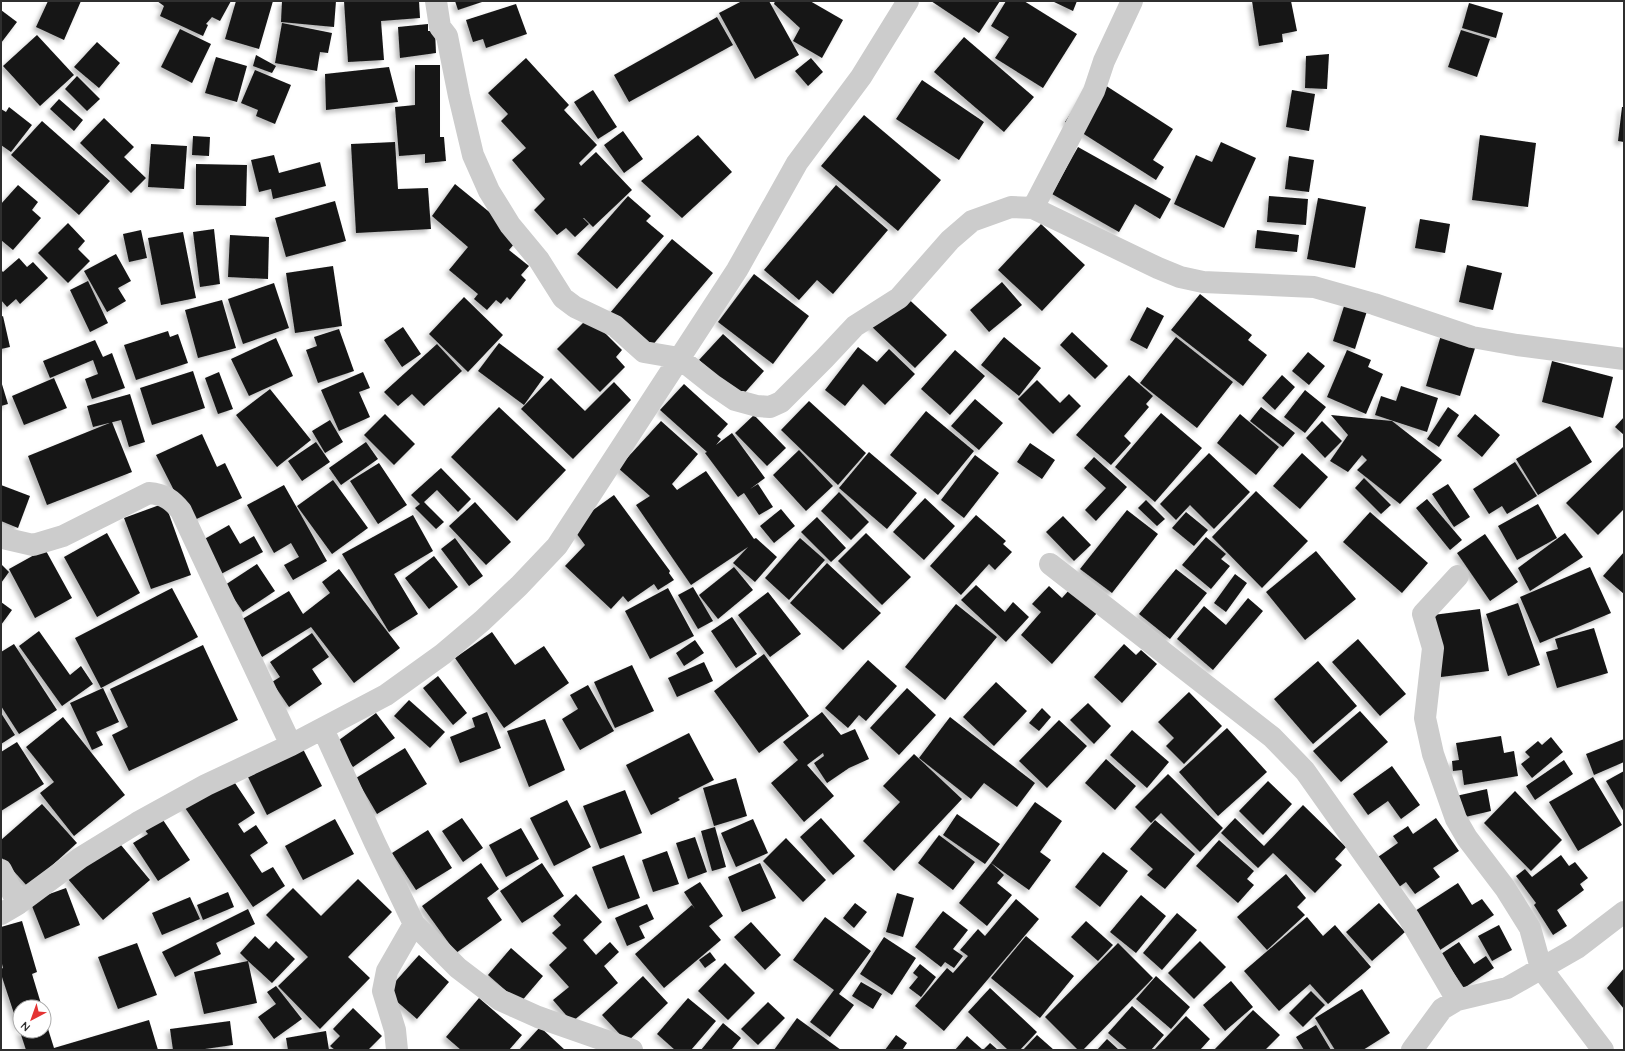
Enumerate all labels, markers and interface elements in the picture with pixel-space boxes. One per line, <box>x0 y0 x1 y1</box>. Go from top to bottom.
north arrow <box>12 999 52 1039</box>
text: N <box>18 1019 33 1034</box>

